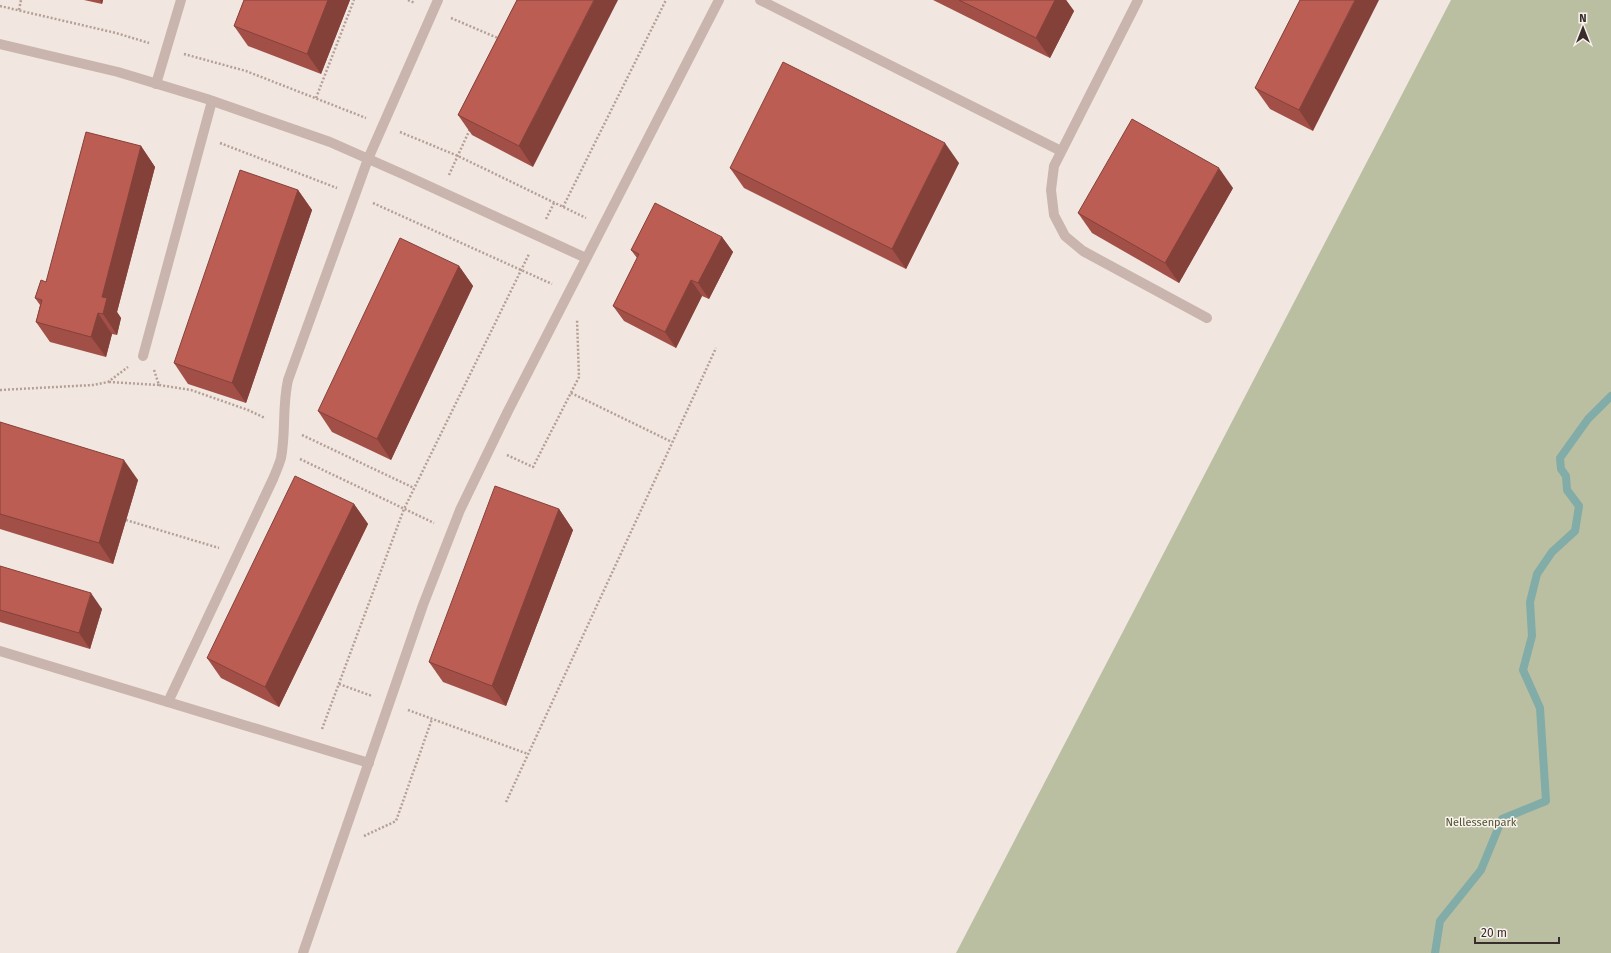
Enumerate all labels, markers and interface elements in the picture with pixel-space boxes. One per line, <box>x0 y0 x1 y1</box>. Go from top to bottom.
north arrow <box>1563 8 1603 48</box>
text: N <box>1579 12 1587 25</box>
park label: Nellessenpark <box>1446 816 1517 829</box>
scale bar <box>1475 919 1559 945</box>
text: 20 m <box>1481 926 1507 940</box>

